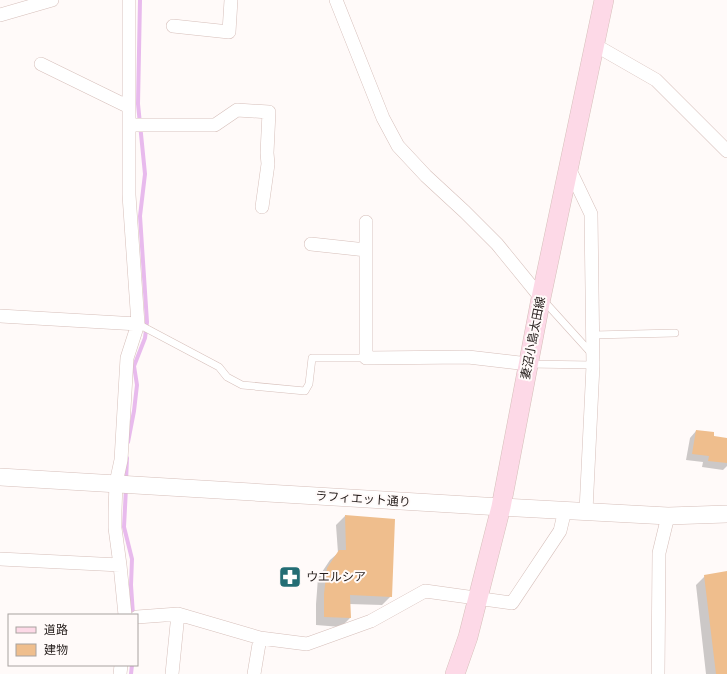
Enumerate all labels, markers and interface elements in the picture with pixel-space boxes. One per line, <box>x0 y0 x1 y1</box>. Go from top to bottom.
street label: 妻沼小島太田線 <box>518 295 548 381</box>
street label: ラフィエット通り <box>315 489 411 509</box>
pharmacy icon: ウエルシア <box>277 564 303 590</box>
place label: ウエルシア <box>306 570 366 584</box>
legend <box>8 614 138 666</box>
text: 道路 <box>44 623 68 637</box>
text: 建物 <box>44 643 68 657</box>

